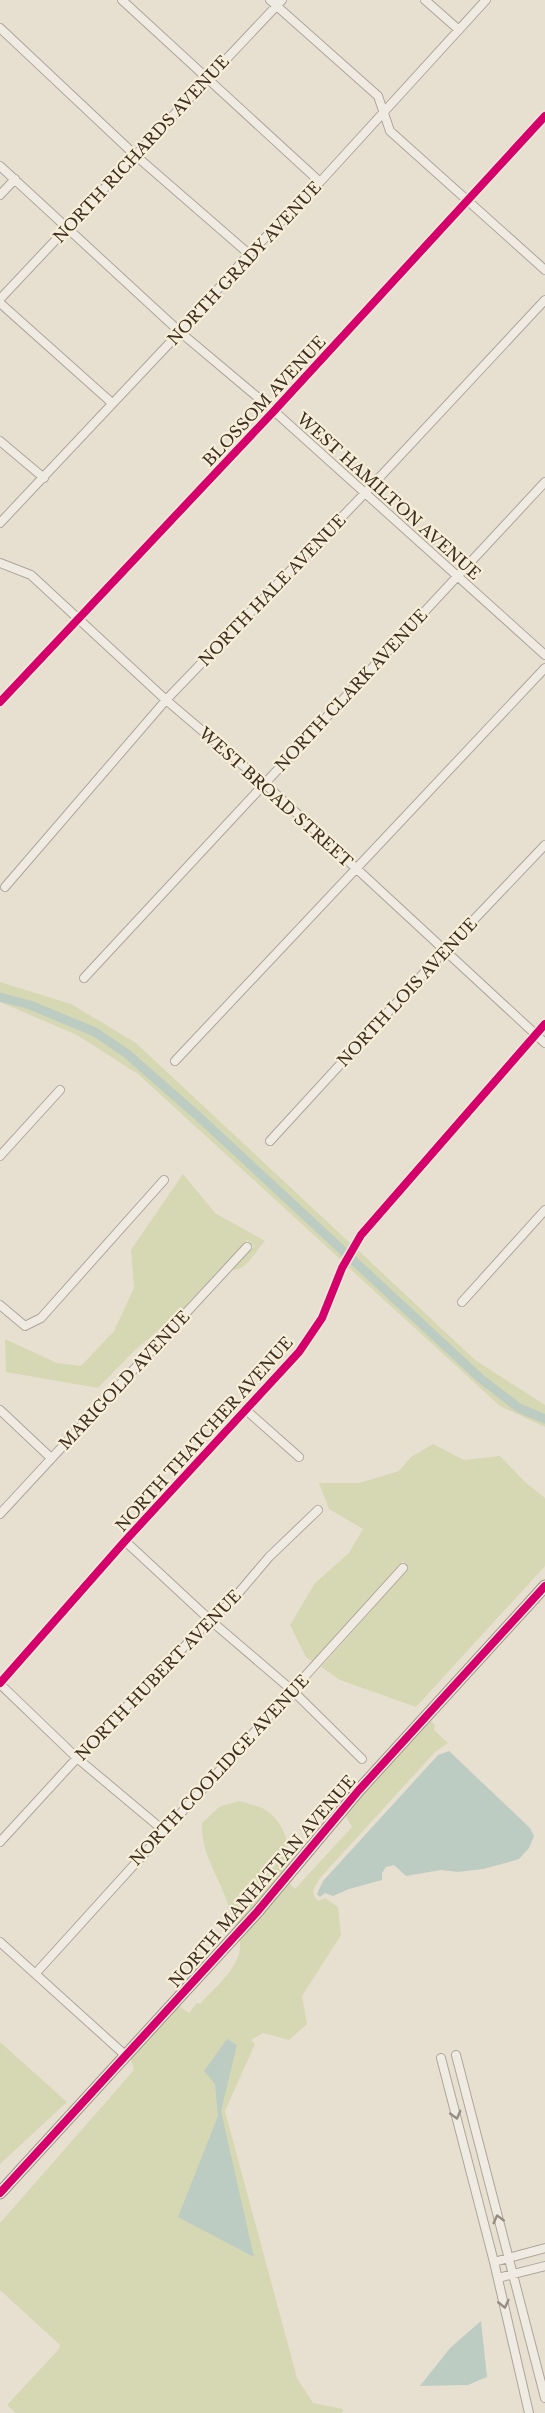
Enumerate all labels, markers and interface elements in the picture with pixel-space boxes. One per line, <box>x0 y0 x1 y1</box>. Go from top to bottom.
street label: NORTH RICHARDS AVENUE <box>49 51 233 247</box>
street label: NORTH GRADY AVENUE <box>163 177 325 349</box>
street label: BLOSSOM AVENUE <box>198 332 330 470</box>
street label: WEST HAMILTON AVENUE <box>292 408 485 584</box>
street label: NORTH HALE AVENUE <box>194 510 350 670</box>
street label: NORTH CLARK AVENUE <box>271 605 431 775</box>
street label: WEST BROAD STREET <box>194 722 357 871</box>
street label: NORTH LOIS AVENUE <box>333 913 481 1071</box>
street label: MARIGOLD AVENUE <box>54 1306 194 1454</box>
street label: NORTH THATCHER AVENUE <box>111 1333 297 1535</box>
street label: NORTH HUBERT AVENUE <box>71 1585 245 1765</box>
street label: NORTH COOLIDGE AVENUE <box>125 1670 313 1870</box>
street label: NORTH MANHATTAN AVENUE <box>165 1771 359 1991</box>
one-way arrow <box>448 2110 461 2120</box>
one-way arrow <box>493 2214 506 2224</box>
one-way arrow <box>496 2299 509 2309</box>

